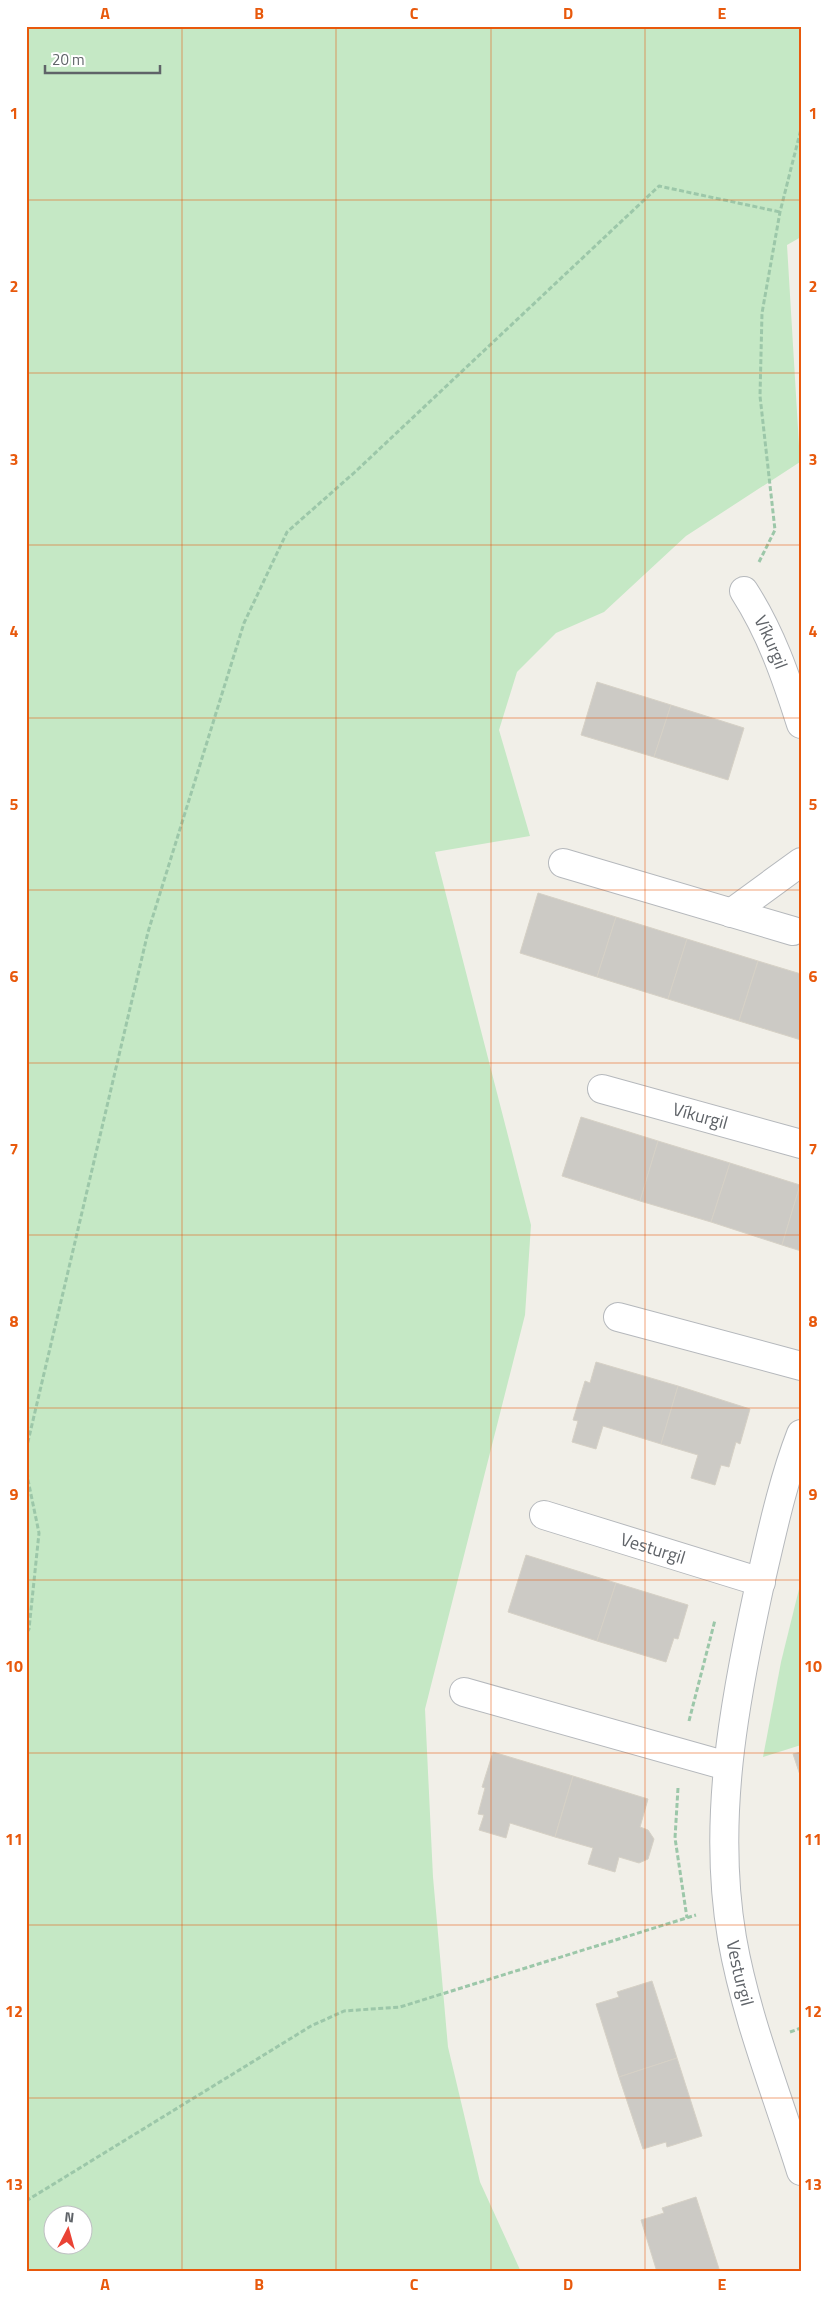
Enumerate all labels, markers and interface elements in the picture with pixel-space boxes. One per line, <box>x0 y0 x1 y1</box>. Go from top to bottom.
text: A <box>100 1 110 25</box>
text: B <box>254 1 264 25</box>
text: C <box>410 1 419 25</box>
text: D <box>563 1 573 25</box>
text: E <box>718 1 727 25</box>
scale bar <box>45 42 160 74</box>
text: 20 m <box>52 48 85 71</box>
text: 1 <box>10 101 18 125</box>
text: 1 <box>809 101 817 125</box>
text: 2 <box>10 274 18 298</box>
text: 2 <box>809 274 817 298</box>
text: 3 <box>10 447 18 471</box>
text: 3 <box>809 447 817 471</box>
street label: Víkurgil <box>747 610 795 673</box>
text: 4 <box>10 619 19 643</box>
text: 4 <box>809 619 818 643</box>
text: 5 <box>10 792 19 816</box>
text: 5 <box>809 792 818 816</box>
text: 6 <box>10 964 19 988</box>
text: 6 <box>809 964 818 988</box>
street label: Víkurgil <box>670 1095 731 1136</box>
text: 7 <box>10 1137 18 1161</box>
text: 7 <box>809 1137 817 1161</box>
text: 8 <box>10 1309 19 1333</box>
text: 8 <box>809 1309 818 1333</box>
text: 9 <box>10 1482 19 1506</box>
text: 9 <box>809 1482 818 1506</box>
street label: Vesturgil <box>617 1525 689 1571</box>
text: 10 <box>5 1654 23 1678</box>
text: 10 <box>804 1654 822 1678</box>
text: 11 <box>5 1827 23 1851</box>
text: 11 <box>804 1827 822 1851</box>
street label: Vesturgil <box>720 1938 761 2009</box>
text: 12 <box>5 1999 23 2023</box>
text: 12 <box>804 1999 822 2023</box>
text: 13 <box>5 2172 23 2196</box>
text: 13 <box>804 2172 822 2196</box>
north arrow <box>42 2206 92 2256</box>
text: N <box>63 2206 75 2228</box>
text: A <box>100 2272 110 2296</box>
text: B <box>254 2272 264 2296</box>
text: C <box>410 2272 419 2296</box>
text: D <box>563 2272 573 2296</box>
text: E <box>718 2272 727 2296</box>

